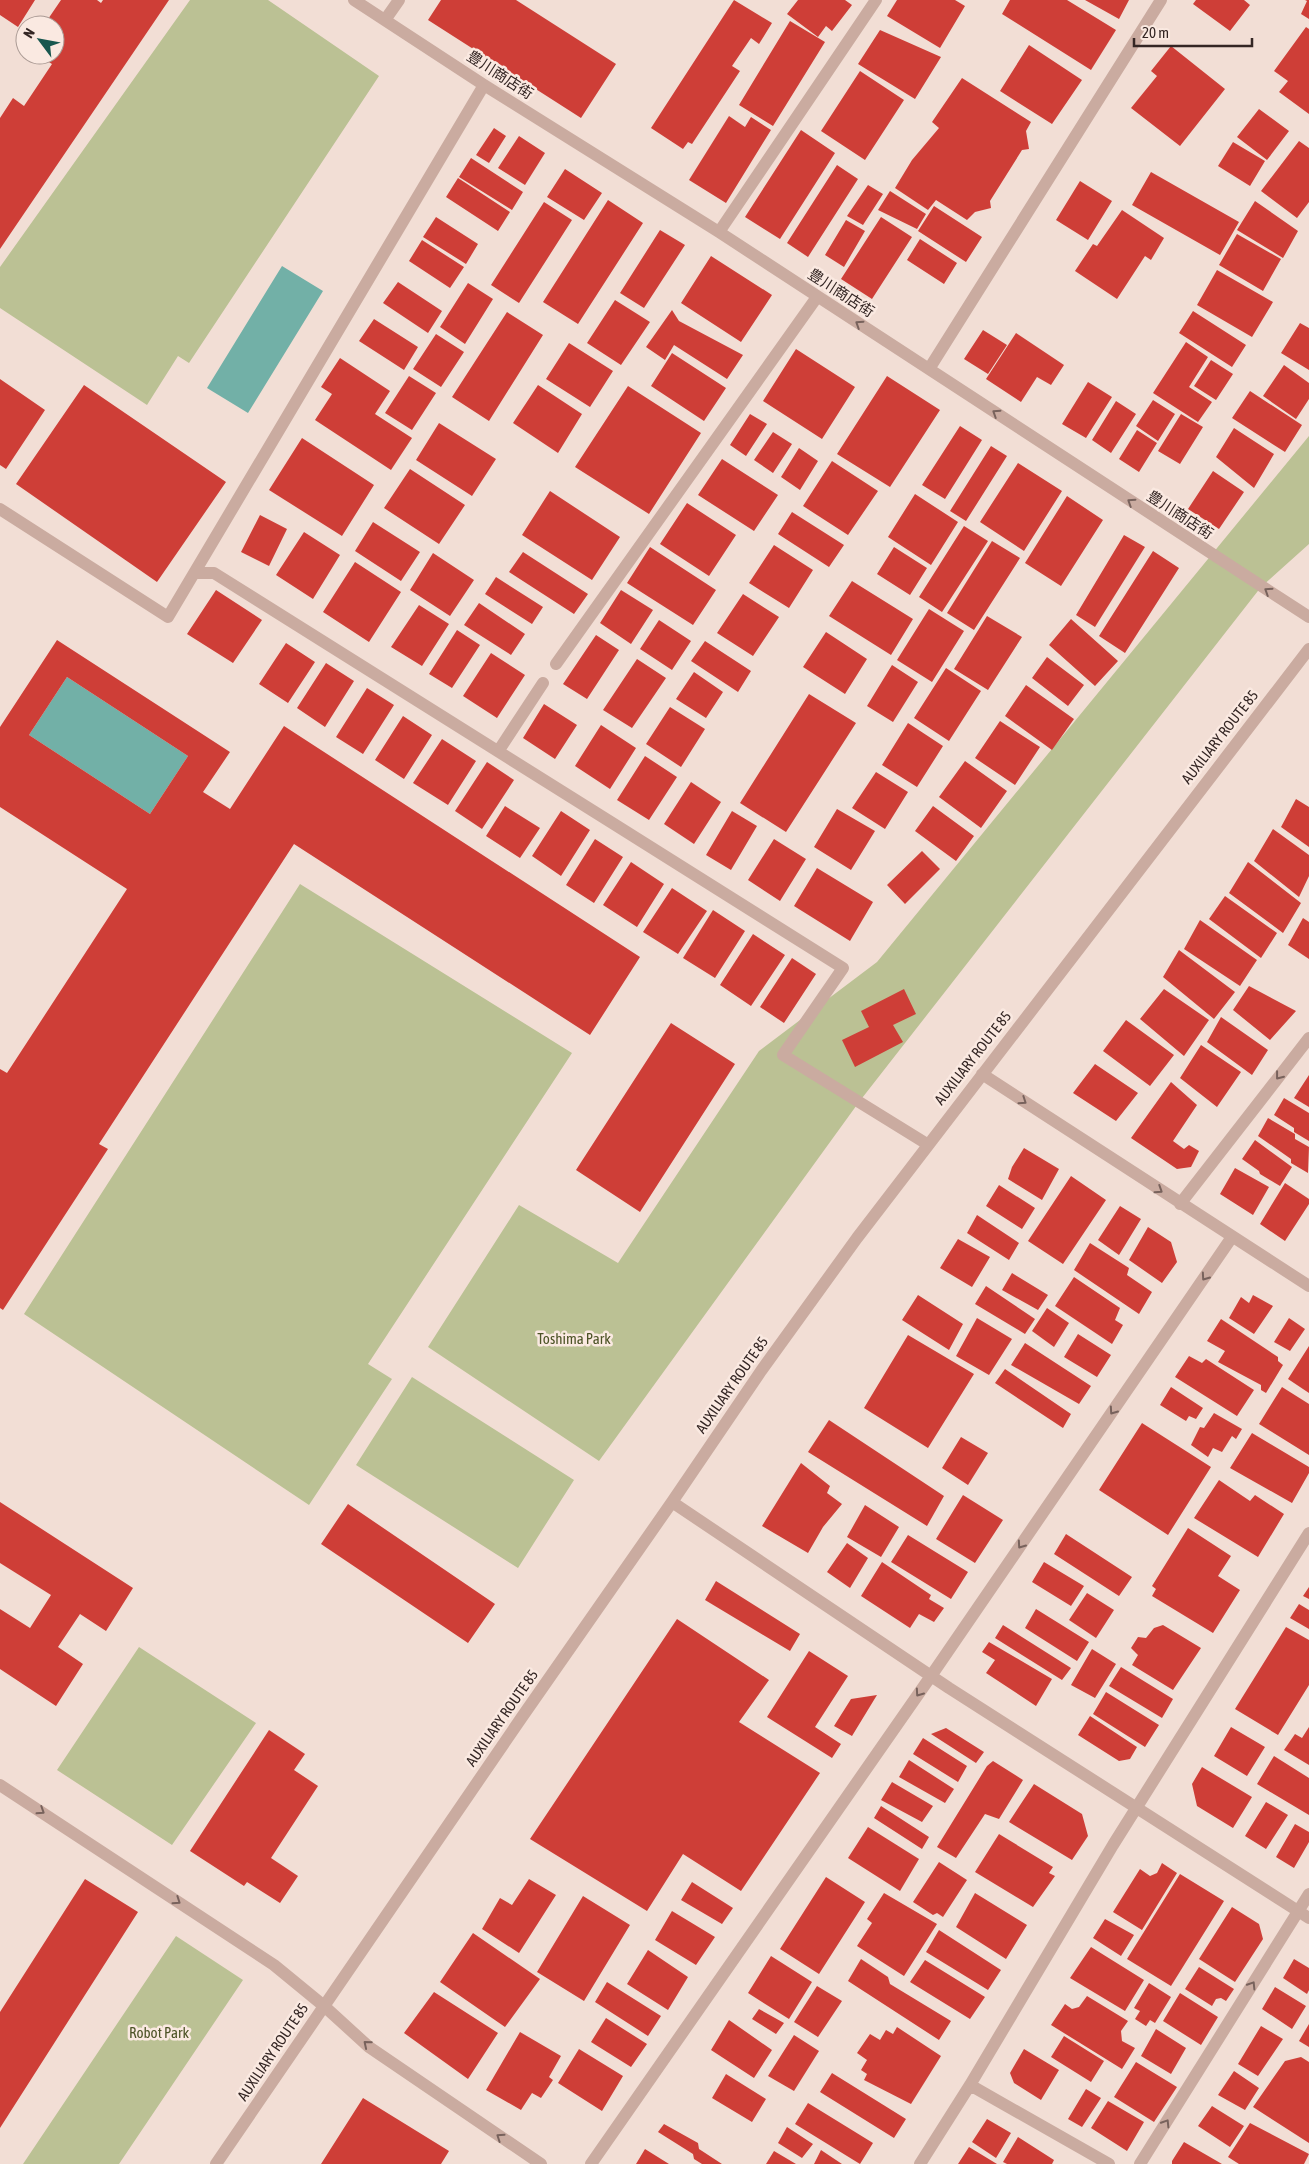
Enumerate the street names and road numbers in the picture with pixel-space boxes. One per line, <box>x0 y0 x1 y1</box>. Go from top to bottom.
street label: 豊川商店街 <box>464 47 536 102</box>
street label: 豊川商店街 <box>805 265 877 320</box>
street label: 豊川商店街 <box>1144 487 1216 542</box>
street label: AUXILIARY ROUTE 85 <box>1178 687 1261 787</box>
street label: AUXILIARY ROUTE 85 <box>931 1008 1014 1108</box>
street label: AUXILIARY ROUTE 85 <box>692 1333 771 1436</box>
street label: AUXILIARY ROUTE 85 <box>462 1666 541 1769</box>
street label: AUXILIARY ROUTE 85 <box>234 2000 311 2104</box>

